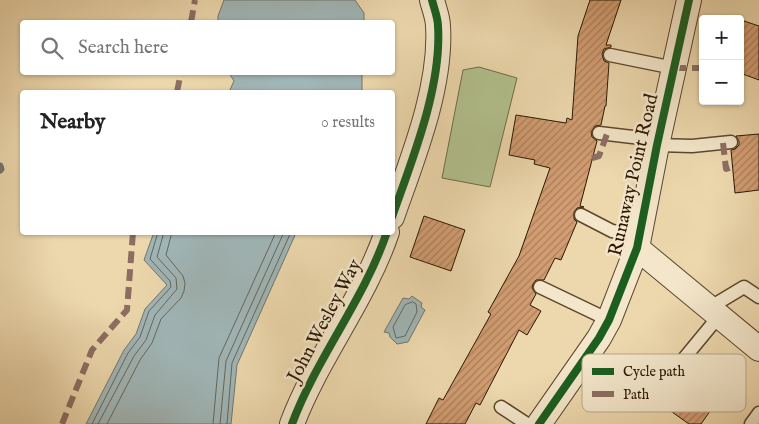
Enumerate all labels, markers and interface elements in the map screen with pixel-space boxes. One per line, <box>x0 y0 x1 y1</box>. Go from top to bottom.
map controls <box>699 15 744 105</box>
button: + <box>699 15 744 60</box>
search box <box>20 20 395 75</box>
icon: search <box>38 34 66 62</box>
text: Search here <box>78 36 169 60</box>
button: − <box>699 60 744 105</box>
street label: Runaway Point Road <box>604 91 665 258</box>
text: Nearby <box>40 109 105 136</box>
text: 0 results <box>321 113 375 133</box>
street label: John Wesley Way <box>282 255 368 388</box>
legend <box>582 354 746 412</box>
text: Cycle path <box>623 363 685 381</box>
text: Path <box>623 386 650 404</box>

